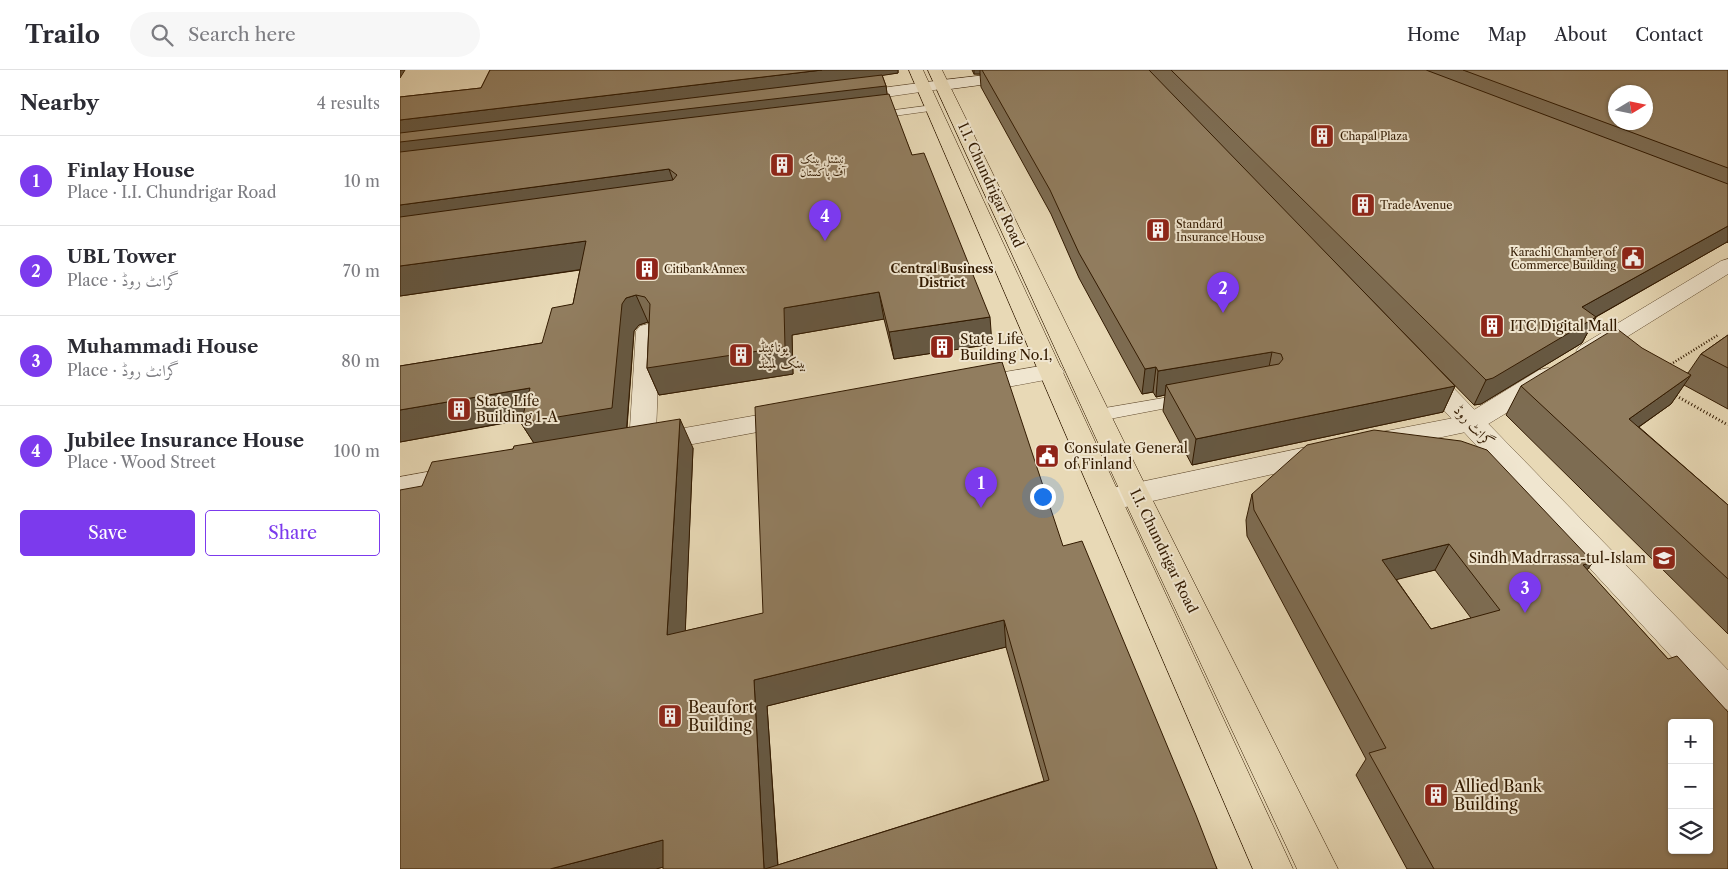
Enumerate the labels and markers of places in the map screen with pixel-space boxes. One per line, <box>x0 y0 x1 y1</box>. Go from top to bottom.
building icon: Chapal Plaza <box>1309 123 1335 149</box>
place label: Chapal Plaza <box>1340 129 1408 143</box>
building icon: نیشنل بینک آف پاکستان <box>769 152 795 178</box>
place label: نیشنل بینک آف پاکستان <box>800 152 847 180</box>
building icon: Trade Avenue <box>1350 192 1376 218</box>
place label: Trade Avenue <box>1380 198 1452 212</box>
pin: 4 <box>809 200 841 241</box>
building icon: Standard Insurance House <box>1145 217 1171 243</box>
place label: Standard Insurance House <box>1176 217 1264 244</box>
place label: Karachi Chamber of Commerce Building <box>1510 245 1618 272</box>
public building icon: Karachi Chamber of Commerce Building <box>1620 245 1646 271</box>
building icon: Citibank Annex <box>634 256 660 282</box>
place label: Citibank Annex <box>664 262 746 276</box>
pin: 2 <box>1207 272 1239 313</box>
building icon: ITC Digital Mall <box>1479 313 1505 339</box>
place label: ITC Digital Mall <box>1510 317 1618 335</box>
place label: State Life Building No.1, <box>960 330 1053 364</box>
building icon: State Life Building No.1, <box>929 334 955 360</box>
place label: یونائیٹڈ بینک لمیٹڈ <box>758 338 806 372</box>
building icon: یونائیٹڈ بینک لمیٹڈ <box>728 342 754 368</box>
place label: State Life Building 1-A <box>476 392 558 426</box>
building icon: State Life Building 1-A <box>446 396 472 422</box>
place label: Consulate General of Finland <box>1064 439 1188 473</box>
public building icon: Consulate General of Finland <box>1034 443 1060 469</box>
pin: 1 <box>965 467 997 508</box>
school or university icon: Sindh Madrrassa-tul-Islam <box>1651 545 1677 571</box>
place label: Sindh Madrrassa-tul-Islam <box>1469 549 1646 567</box>
pin: 3 <box>1509 572 1541 613</box>
place label: Beaufort Building <box>688 697 754 735</box>
building icon: Beaufort Building <box>657 703 683 729</box>
place label: Allied Bank Building <box>1453 776 1543 814</box>
building icon: Allied Bank Building <box>1423 782 1449 808</box>

